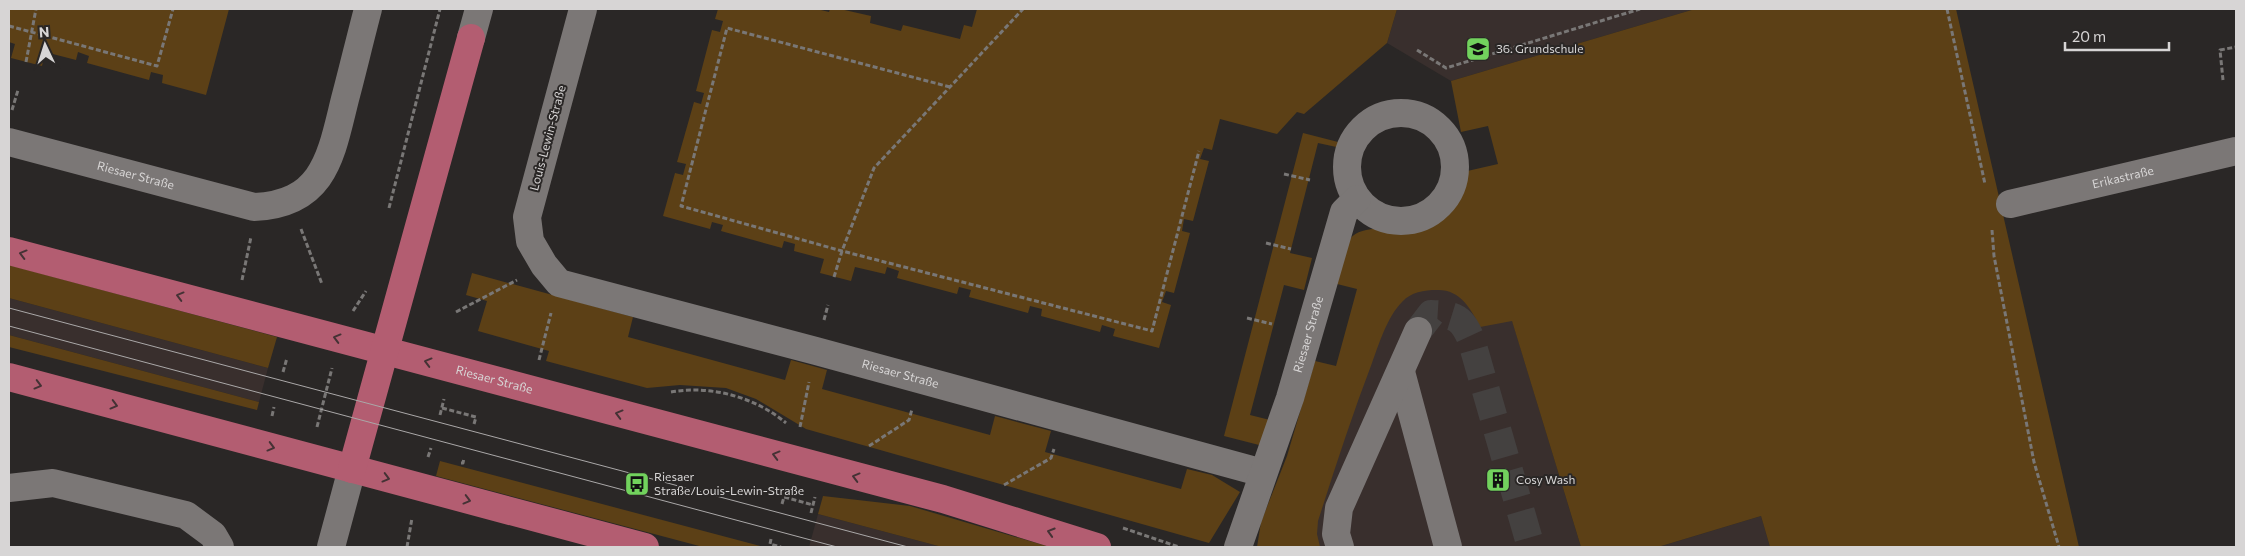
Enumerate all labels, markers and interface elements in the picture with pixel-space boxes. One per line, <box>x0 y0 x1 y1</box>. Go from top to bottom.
north arrow <box>20 20 70 70</box>
scale bar <box>2065 20 2169 52</box>
text: N <box>38 23 50 40</box>
text: 20 m <box>2072 27 2106 45</box>
school or university icon: 36. Grundschule <box>1465 36 1491 62</box>
place label: 36. Grundschule <box>1496 41 1584 55</box>
street label: Louis-Lewin-Straße <box>526 84 568 192</box>
street label: Riesaer Straße <box>96 158 176 192</box>
street label: Erikastraße <box>2091 163 2155 191</box>
one-way arrow <box>19 250 27 260</box>
one-way arrow <box>175 291 184 302</box>
street label: Riesaer Straße <box>1290 294 1325 374</box>
one-way arrow <box>332 333 341 344</box>
street label: Riesaer Straße <box>861 356 941 390</box>
one-way arrow <box>424 358 432 368</box>
street label: Riesaer Straße <box>454 362 534 396</box>
one-way arrow <box>33 379 42 390</box>
one-way arrow <box>110 399 118 410</box>
one-way arrow <box>615 409 623 419</box>
one-way arrow <box>267 441 275 452</box>
one-way arrow <box>772 451 780 461</box>
building icon: Cosy Wash <box>1485 467 1511 493</box>
place label: Riesaer Straße/Louis-Lewin-Straße <box>654 469 804 497</box>
bus stop icon: Riesaer Straße/Louis-Lewin-Straße <box>624 471 650 497</box>
one-way arrow <box>382 472 391 483</box>
one-way arrow <box>852 472 860 482</box>
place label: Cosy Wash <box>1516 472 1575 486</box>
one-way arrow <box>463 494 471 504</box>
one-way arrow <box>1048 527 1056 537</box>

